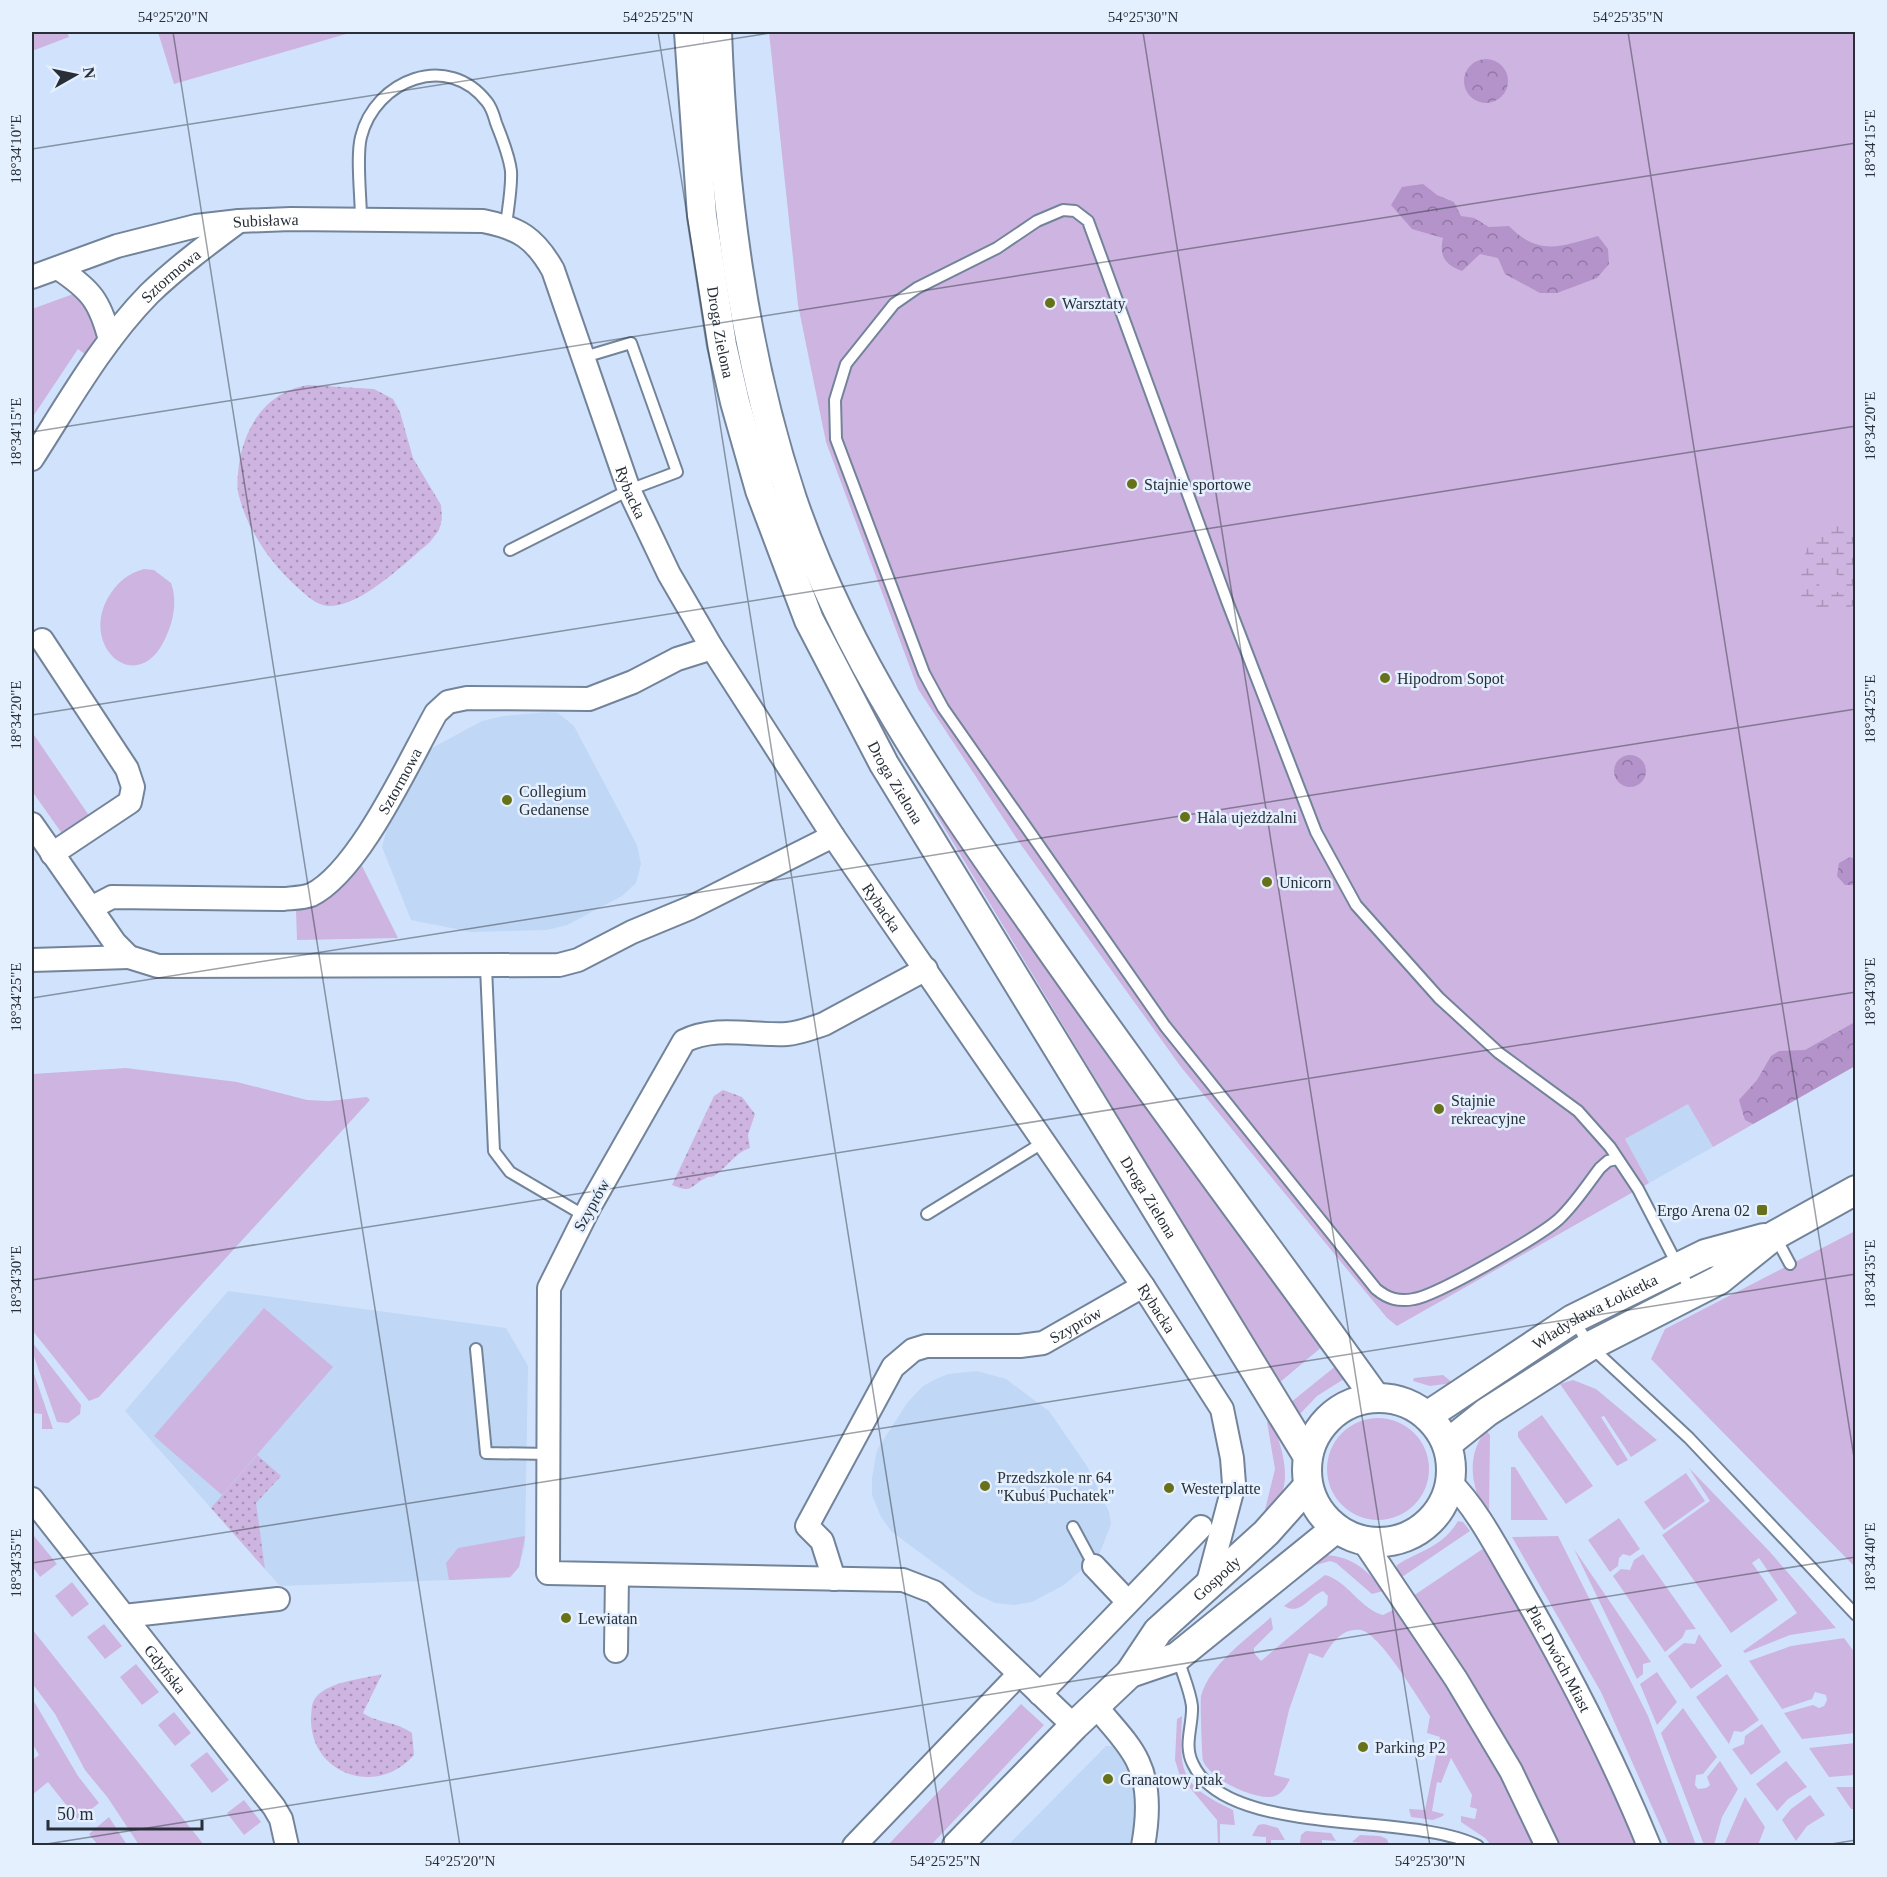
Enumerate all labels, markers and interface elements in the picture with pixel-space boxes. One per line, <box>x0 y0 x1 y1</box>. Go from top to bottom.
text: 54°25'20"N <box>138 9 208 25</box>
text: 54°25'25"N <box>623 9 693 25</box>
text: 54°25'30"N <box>1108 9 1178 25</box>
text: 54°25'35"N <box>1593 9 1663 25</box>
north arrow <box>45 45 105 105</box>
text: N <box>80 66 99 80</box>
text: 18°34'15"E <box>1862 110 1878 179</box>
text: 18°34'10"E <box>8 115 24 184</box>
street label: Subisława <box>232 211 299 231</box>
street label: Sztormowa <box>138 246 204 306</box>
street label: Droga Zielona <box>704 285 737 380</box>
place label: Warsztaty <box>1062 295 1126 313</box>
marker: Warsztaty <box>1043 296 1057 310</box>
text: 18°34'20"E <box>1862 392 1878 461</box>
text: 18°34'15"E <box>8 398 24 467</box>
street label: Rybacka <box>612 464 649 521</box>
place label: Stajnie sportowe <box>1144 476 1251 494</box>
marker: Stajnie sportowe <box>1125 477 1139 491</box>
place label: Hipodrom Sopot <box>1397 670 1505 688</box>
marker: Hipodrom Sopot <box>1378 671 1392 685</box>
text: 18°34'25"E <box>1862 675 1878 744</box>
text: 18°34'20"E <box>8 681 24 750</box>
street label: Droga Zielona <box>865 738 926 827</box>
street label: Sztormowa <box>375 745 425 818</box>
place label: Collegium Gedanense <box>519 783 589 818</box>
marker: Collegium Gedanense <box>500 793 514 807</box>
place label: Hala ujeżdżalni <box>1197 809 1298 827</box>
marker: Hala ujeżdżalni <box>1178 810 1192 824</box>
place label: Unicorn <box>1279 874 1331 891</box>
marker: Unicorn <box>1260 875 1274 889</box>
street label: Rybacka <box>859 880 904 935</box>
text: 18°34'30"E <box>1862 958 1878 1027</box>
text: 18°34'25"E <box>8 963 24 1032</box>
place label: Stajnie rekreacyjne <box>1451 1092 1526 1128</box>
marker: Stajnie rekreacyjne <box>1432 1102 1446 1116</box>
street label: Droga Zielona <box>1117 1153 1180 1241</box>
street label: Szyprów <box>570 1176 614 1235</box>
place label: Ergo Arena 02 <box>1657 1202 1750 1220</box>
marker: Ergo Arena 02 <box>1755 1203 1769 1217</box>
text: 18°34'35"E <box>1862 1240 1878 1309</box>
text: 18°34'30"E <box>8 1246 24 1315</box>
street label: Władysława Łokietka <box>1529 1271 1660 1353</box>
street label: Rybacka <box>1135 1280 1179 1336</box>
street label: Szyprów <box>1047 1303 1105 1347</box>
place label: Przedszkole nr 64 "Kubuś Puchatek" <box>997 1469 1115 1504</box>
marker: Przedszkole nr 64 "Kubuś Puchatek" <box>978 1479 992 1493</box>
place label: Westerplatte <box>1181 1480 1261 1498</box>
marker: Westerplatte <box>1162 1481 1176 1495</box>
text: 18°34'40"E <box>1862 1523 1878 1592</box>
text: 18°34'35"E <box>8 1529 24 1598</box>
street label: Gospody <box>1190 1553 1244 1604</box>
street label: Plac Dwóch Miast <box>1523 1603 1594 1715</box>
place label: Lewiatan <box>578 1610 638 1627</box>
marker: Lewiatan <box>559 1611 573 1625</box>
street label: Gdyńska <box>141 1642 189 1697</box>
place label: Parking P2 <box>1375 1739 1446 1757</box>
marker: Parking P2 <box>1356 1740 1370 1754</box>
place label: Granatowy ptak <box>1120 1771 1223 1789</box>
marker: Granatowy ptak <box>1101 1772 1115 1786</box>
scale bar <box>48 1793 202 1831</box>
text: 50 m <box>57 1804 94 1824</box>
text: 54°25'20"N <box>425 1853 495 1869</box>
text: 54°25'25"N <box>910 1853 980 1869</box>
text: 54°25'30"N <box>1395 1853 1465 1869</box>

